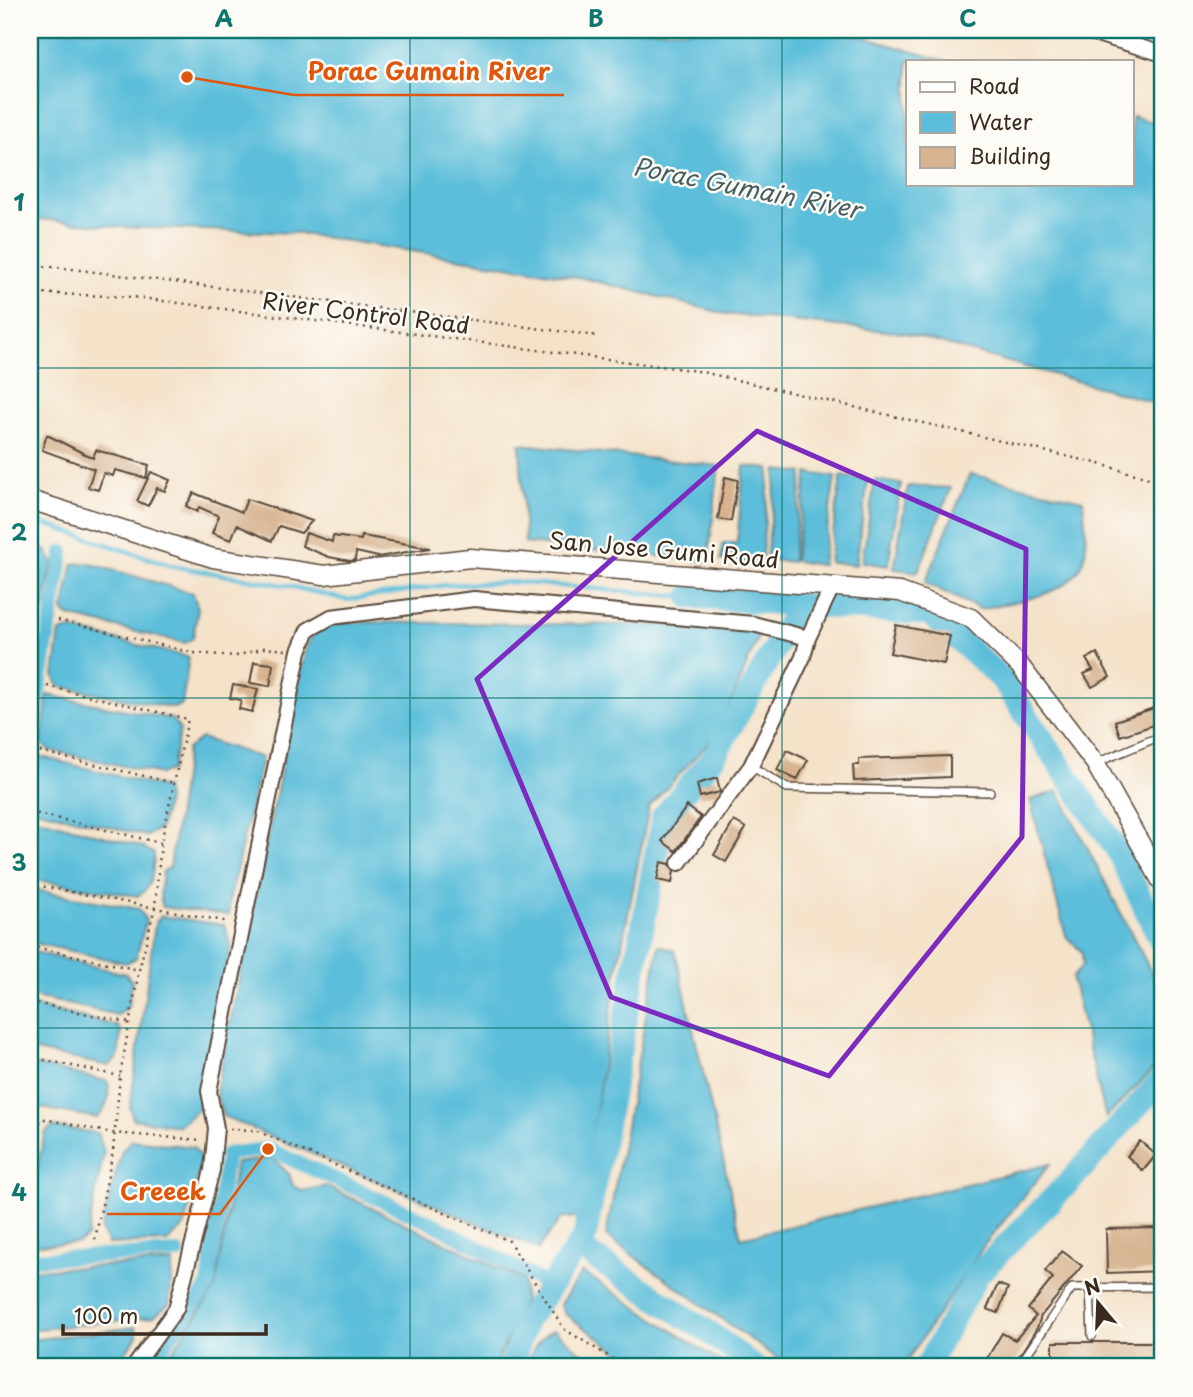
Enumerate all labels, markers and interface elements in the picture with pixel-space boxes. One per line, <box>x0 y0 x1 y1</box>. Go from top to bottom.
text: A <box>215 0 233 35</box>
text: B <box>588 0 604 35</box>
text: C <box>959 0 977 35</box>
callout: Porac Gumain River <box>294 50 564 95</box>
text: Porac Gumain River <box>308 52 551 88</box>
legend <box>906 60 1134 186</box>
text: Road <box>969 69 1020 101</box>
text: Water <box>969 105 1033 137</box>
text: Building <box>969 139 1051 171</box>
water label: Porac Gumain River <box>630 147 868 227</box>
text: 1 <box>14 184 25 219</box>
street label: River Control Road <box>260 282 472 342</box>
text: 2 <box>11 514 27 549</box>
street label: San Jose Gumi Road <box>548 522 780 576</box>
text: 3 <box>11 844 27 879</box>
callout: Creeek <box>107 1169 220 1214</box>
text: Creeek <box>120 1172 206 1208</box>
text: 4 <box>11 1174 27 1209</box>
north arrow <box>1064 1268 1134 1338</box>
text: N <box>1080 1270 1104 1302</box>
scale bar <box>63 1292 266 1336</box>
text: 100 m <box>74 1299 138 1331</box>

